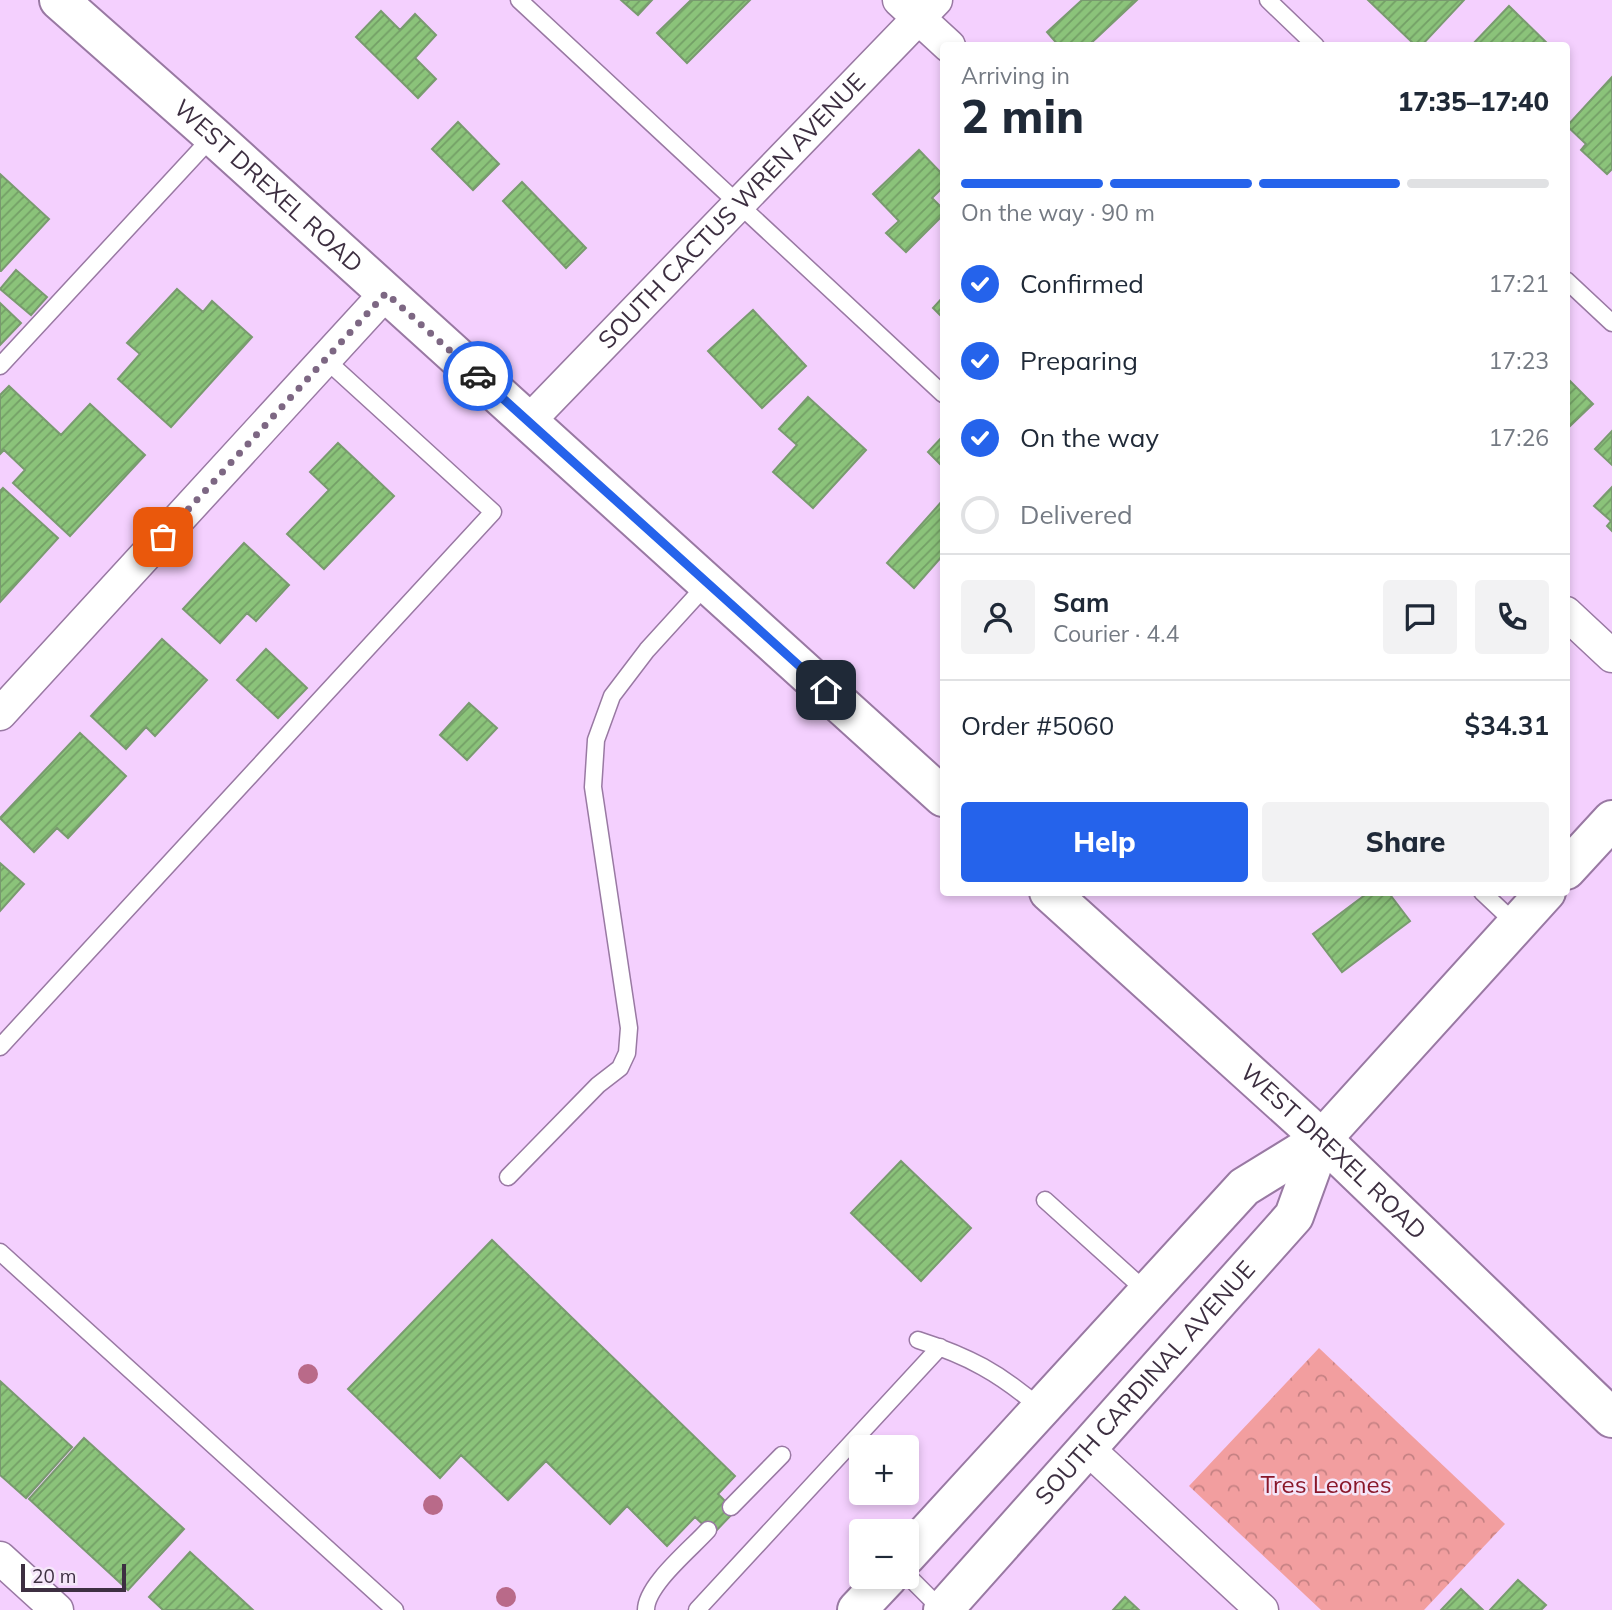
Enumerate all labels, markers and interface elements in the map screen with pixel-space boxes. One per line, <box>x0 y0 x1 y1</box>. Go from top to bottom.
text: Arriving in <box>961 61 1070 90</box>
street label: SOUTH CACTUS WREN AVENUE <box>591 66 871 354</box>
text: 17:35–17:40 <box>1398 85 1549 118</box>
text: 2 min <box>961 87 1084 145</box>
street label: WEST DREXEL ROAD <box>168 93 369 278</box>
text: On the way · 90 m <box>961 198 1155 227</box>
icon: check <box>961 265 999 303</box>
text: Confirmed <box>1020 267 1144 300</box>
text: 17:21 <box>1489 269 1549 298</box>
courier <box>443 341 513 411</box>
icon: check <box>961 342 999 380</box>
text: Preparing <box>1020 344 1138 377</box>
text: 17:23 <box>1489 346 1549 375</box>
icon: car <box>459 357 497 395</box>
icon: check <box>961 419 999 457</box>
text: On the way <box>1020 421 1159 454</box>
text: 17:26 <box>1489 423 1549 452</box>
text: Delivered <box>1020 498 1133 531</box>
pin <box>133 507 193 567</box>
icon: bag <box>144 518 182 556</box>
button: person <box>961 580 1035 654</box>
button: chat <box>1383 580 1457 654</box>
button: phone <box>1475 580 1549 654</box>
text: Sam <box>1053 586 1109 619</box>
text: Courier · 4.4 <box>1053 619 1179 648</box>
pin <box>796 660 856 720</box>
icon: home <box>807 671 845 709</box>
text: Order #5060 <box>961 709 1114 742</box>
text: $34.31 <box>1465 709 1549 742</box>
button: Help <box>961 802 1248 882</box>
button: Share <box>1262 802 1549 882</box>
street label: WEST DREXEL ROAD <box>1235 1057 1433 1245</box>
street label: SOUTH CARDINAL AVENUE <box>1028 1254 1261 1510</box>
map controls <box>849 1435 919 1589</box>
button: + <box>849 1435 919 1505</box>
park label: Tres Leones <box>1260 1469 1392 1499</box>
button: − <box>849 1519 919 1589</box>
scale bar <box>21 1561 126 1593</box>
text: 20 m <box>32 1564 76 1588</box>

